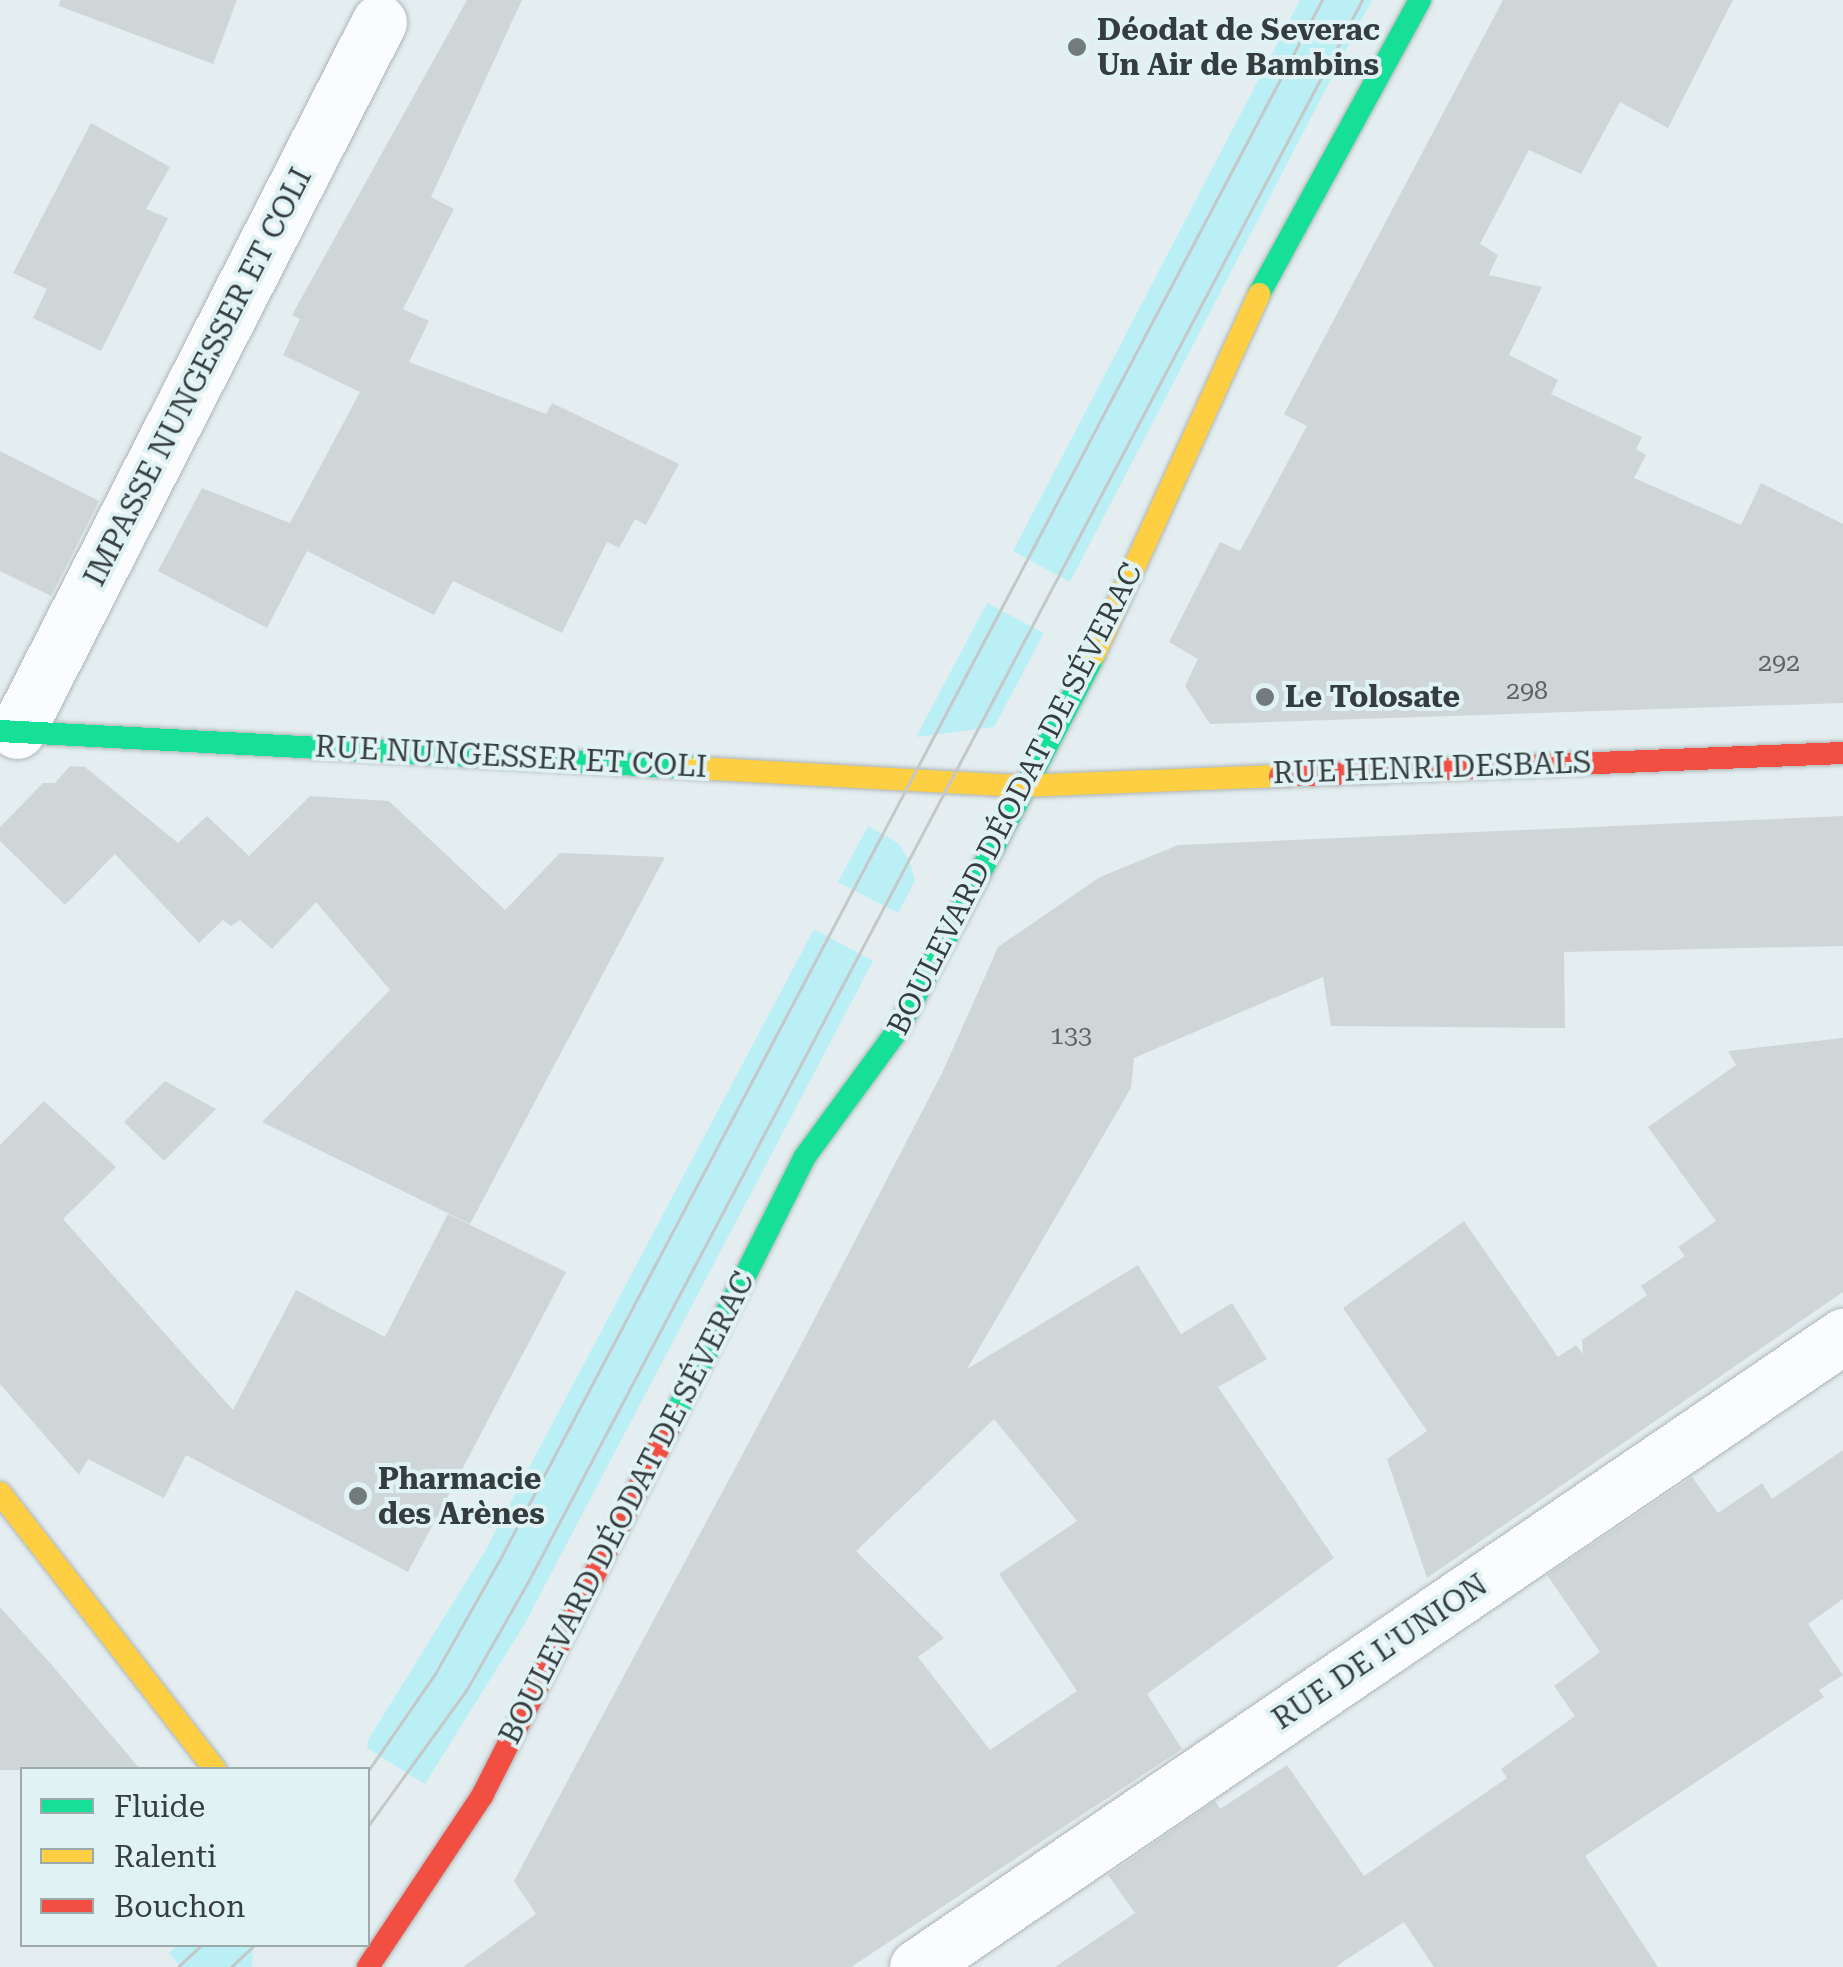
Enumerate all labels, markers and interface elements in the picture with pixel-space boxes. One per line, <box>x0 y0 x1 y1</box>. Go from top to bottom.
place label: Déodat de Severac Un Air de Bambins <box>1097 12 1380 82</box>
marker: Déodat de Severac Un Air de Bambins <box>1066 36 1088 58</box>
street label: IMPASSE NUNGESSER ET COLI <box>77 162 319 592</box>
street label: BOULEVARD DÉODAT DE SÉVERAC <box>880 557 1150 1041</box>
house number: 292 <box>1758 648 1800 678</box>
house number: 298 <box>1506 676 1548 706</box>
place label: Le Tolosate <box>1285 679 1460 715</box>
marker: Le Tolosate <box>1254 686 1276 708</box>
street label: RUE NUNGESSER ET COLI <box>314 729 708 785</box>
street label: RUE HENRI DESBALS <box>1272 744 1592 792</box>
house number: 133 <box>1050 1021 1092 1051</box>
street label: BOULEVARD DÉODAT DE SÉVERAC <box>492 1266 762 1750</box>
place label: Pharmacie des Arènes <box>378 1461 545 1532</box>
marker: Pharmacie des Arènes <box>347 1485 369 1507</box>
street label: RUE DE L'UNION <box>1266 1567 1494 1737</box>
legend <box>20 1767 370 1947</box>
text: Fluide <box>114 1789 205 1824</box>
text: Ralenti <box>114 1839 217 1874</box>
text: Bouchon <box>114 1889 245 1924</box>

